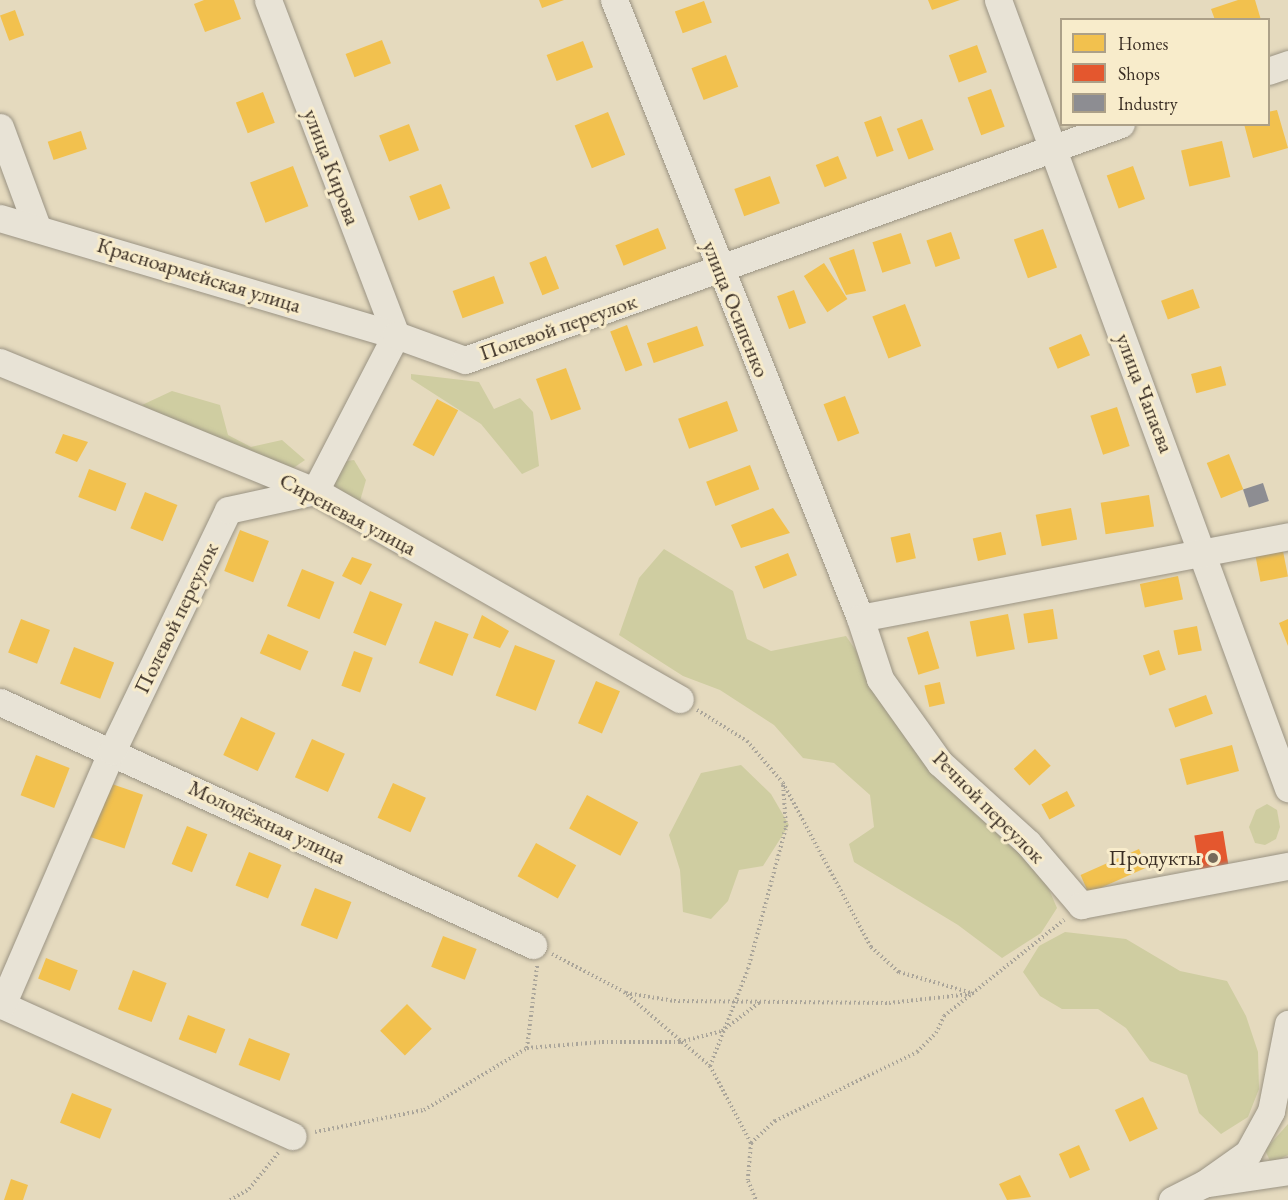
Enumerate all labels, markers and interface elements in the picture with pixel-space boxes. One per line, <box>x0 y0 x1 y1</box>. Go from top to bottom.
legend <box>1060 18 1270 126</box>
text: Homes <box>1118 32 1168 55</box>
text: Shops <box>1118 62 1160 85</box>
text: Industry <box>1118 92 1178 115</box>
street label: улица Кирова <box>298 105 366 229</box>
street label: Красноармейская улица <box>94 231 304 319</box>
street label: улица Осипенко <box>697 237 775 381</box>
street label: Полевой переулок <box>476 288 640 366</box>
street label: улица Чапаева <box>1110 329 1180 457</box>
street label: Сиреневая улица <box>275 467 421 561</box>
street label: Полевой переулок <box>128 538 224 698</box>
street label: Речной переулок <box>927 745 1051 869</box>
street label: Молодёжная улица <box>184 774 350 870</box>
place label: Продукты <box>1108 845 1201 871</box>
marker: Продукты <box>1206 851 1220 865</box>

